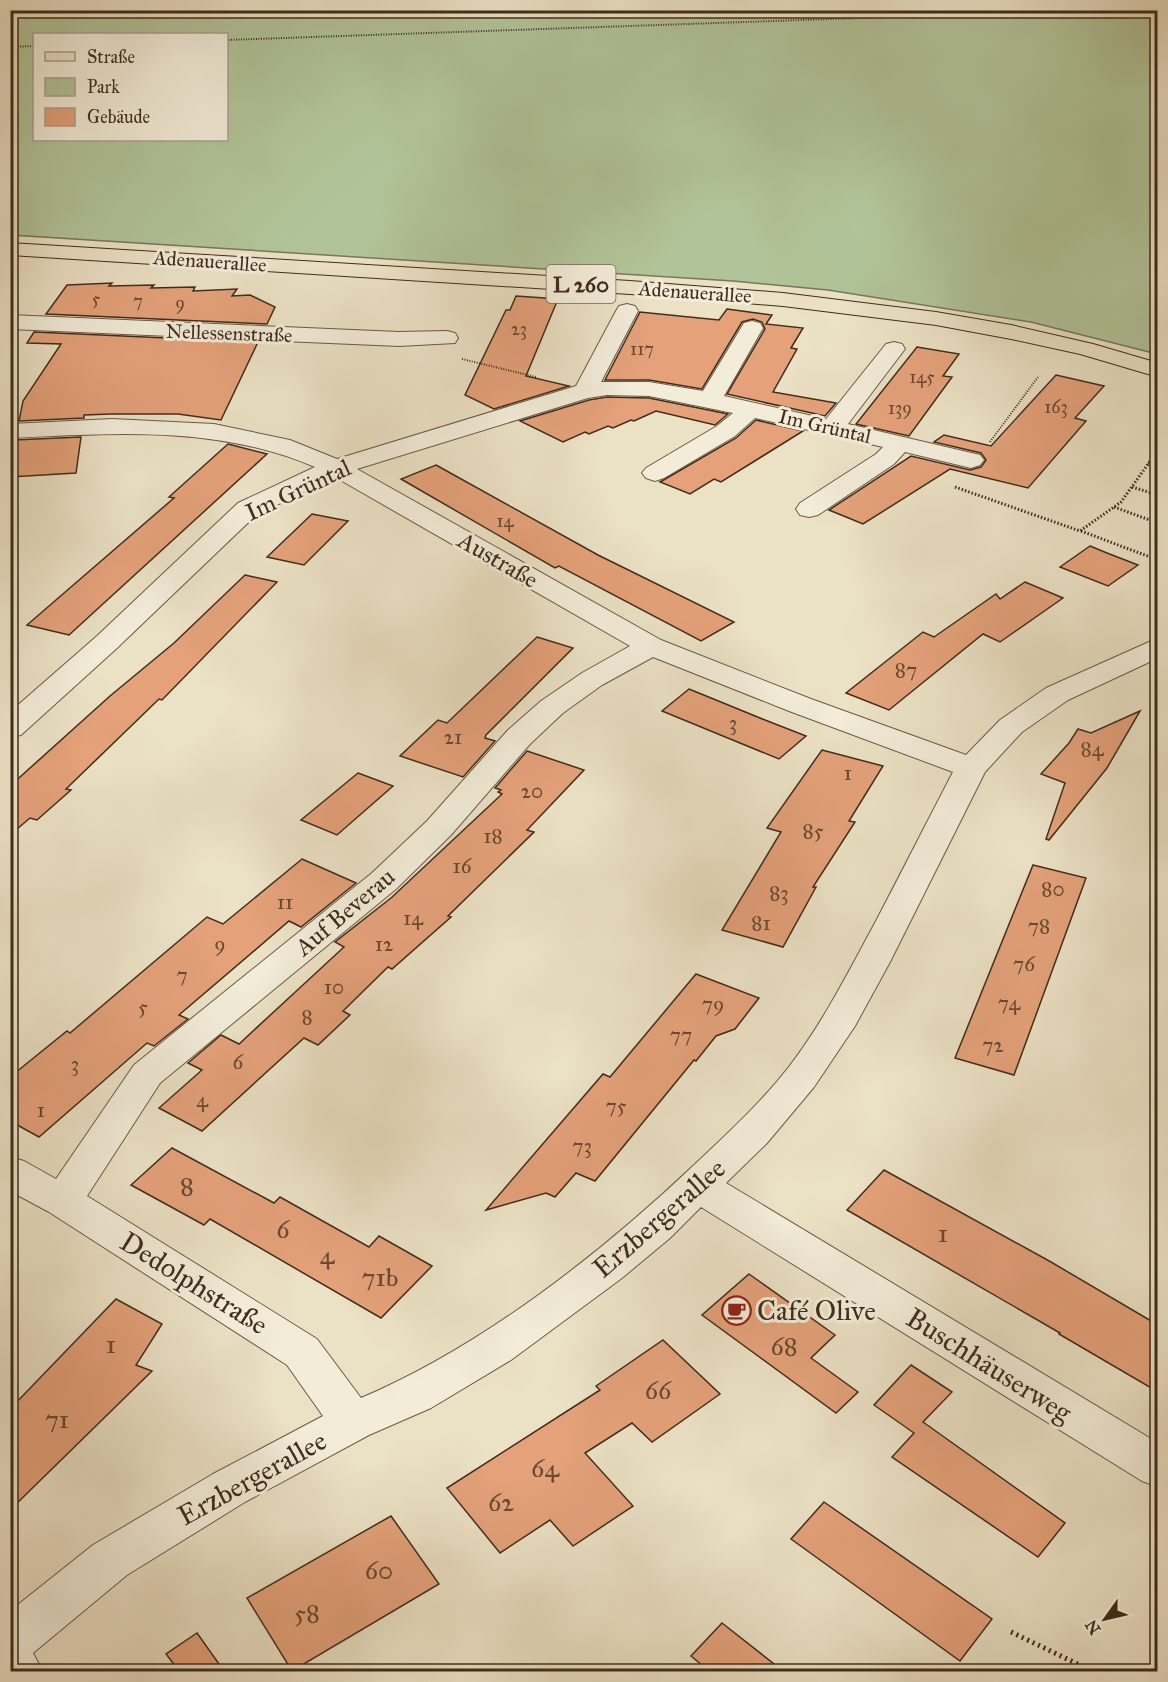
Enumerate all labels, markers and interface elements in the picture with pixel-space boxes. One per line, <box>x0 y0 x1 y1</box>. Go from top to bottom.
legend <box>33 33 228 141</box>
text: Straße <box>87 46 135 68</box>
text: Park <box>87 76 120 98</box>
text: Gebäude <box>87 106 150 128</box>
street label: Adenauerallee <box>152 245 267 277</box>
road number: L 260 <box>546 265 616 303</box>
street label: Adenauerallee <box>637 276 752 308</box>
house number: 5 <box>92 288 101 310</box>
house number: 7 <box>133 290 143 312</box>
house number: 9 <box>175 292 185 314</box>
house number: 23 <box>511 318 527 340</box>
street label: Nellessenstraße <box>165 319 293 347</box>
house number: 117 <box>630 338 654 360</box>
house number: 145 <box>909 366 935 388</box>
house number: 163 <box>1044 396 1068 418</box>
house number: 139 <box>888 397 912 419</box>
street label: Im Grüntal <box>776 404 874 448</box>
street label: Im Grüntal <box>240 452 356 527</box>
house number: 14 <box>496 510 515 532</box>
street label: Austraße <box>452 525 543 595</box>
house number: 87 <box>895 657 917 683</box>
house number: 3 <box>729 710 737 736</box>
house number: 21 <box>444 724 462 750</box>
house number: 84 <box>1081 736 1105 762</box>
house number: 1 <box>844 760 852 786</box>
house number: 20 <box>521 778 543 804</box>
house number: 85 <box>803 818 824 844</box>
house number: 18 <box>483 823 503 849</box>
house number: 16 <box>452 853 473 879</box>
street label: Auf Beverau <box>288 862 401 963</box>
house number: 80 <box>1041 876 1065 902</box>
house number: 83 <box>769 880 789 906</box>
house number: 11 <box>277 889 293 915</box>
house number: 14 <box>403 905 424 931</box>
house number: 81 <box>751 910 771 936</box>
house number: 78 <box>1028 913 1050 939</box>
house number: 9 <box>214 931 226 957</box>
house number: 12 <box>375 931 394 957</box>
house number: 76 <box>1013 951 1036 977</box>
house number: 7 <box>176 962 188 988</box>
house number: 10 <box>324 974 344 1000</box>
house number: 74 <box>998 990 1022 1016</box>
house number: 79 <box>702 991 724 1017</box>
house number: 5 <box>138 994 148 1020</box>
house number: 8 <box>301 1004 313 1030</box>
house number: 77 <box>670 1022 692 1048</box>
house number: 72 <box>982 1032 1004 1058</box>
house number: 6 <box>233 1049 245 1075</box>
house number: 3 <box>71 1051 79 1077</box>
house number: 4 <box>196 1087 209 1113</box>
house number: 75 <box>606 1093 627 1119</box>
house number: 1 <box>37 1097 45 1123</box>
house number: 73 <box>572 1133 592 1159</box>
street label: Erzbergerallee <box>585 1151 733 1285</box>
house number: 8 <box>180 1170 194 1202</box>
house number: 6 <box>276 1213 290 1245</box>
house number: 1 <box>938 1217 948 1249</box>
street label: Dedolphstraße <box>114 1224 274 1342</box>
house number: 4 <box>320 1239 335 1271</box>
house number: 71b <box>362 1261 398 1293</box>
place label: Café Olive <box>757 1293 876 1328</box>
cafe icon: Café Olive <box>720 1294 752 1326</box>
street label: Buschhäuserweg <box>900 1300 1079 1430</box>
house number: 1 <box>106 1328 116 1360</box>
house number: 68 <box>770 1330 798 1362</box>
house number: 66 <box>645 1374 672 1406</box>
house number: 71 <box>45 1403 69 1435</box>
street label: Erzbergerallee <box>171 1423 333 1533</box>
house number: 64 <box>531 1452 559 1484</box>
house number: 62 <box>488 1486 514 1518</box>
house number: 60 <box>365 1554 393 1586</box>
north arrow <box>1075 1589 1135 1649</box>
house number: 58 <box>294 1597 320 1629</box>
text: N <box>1081 1616 1105 1638</box>

